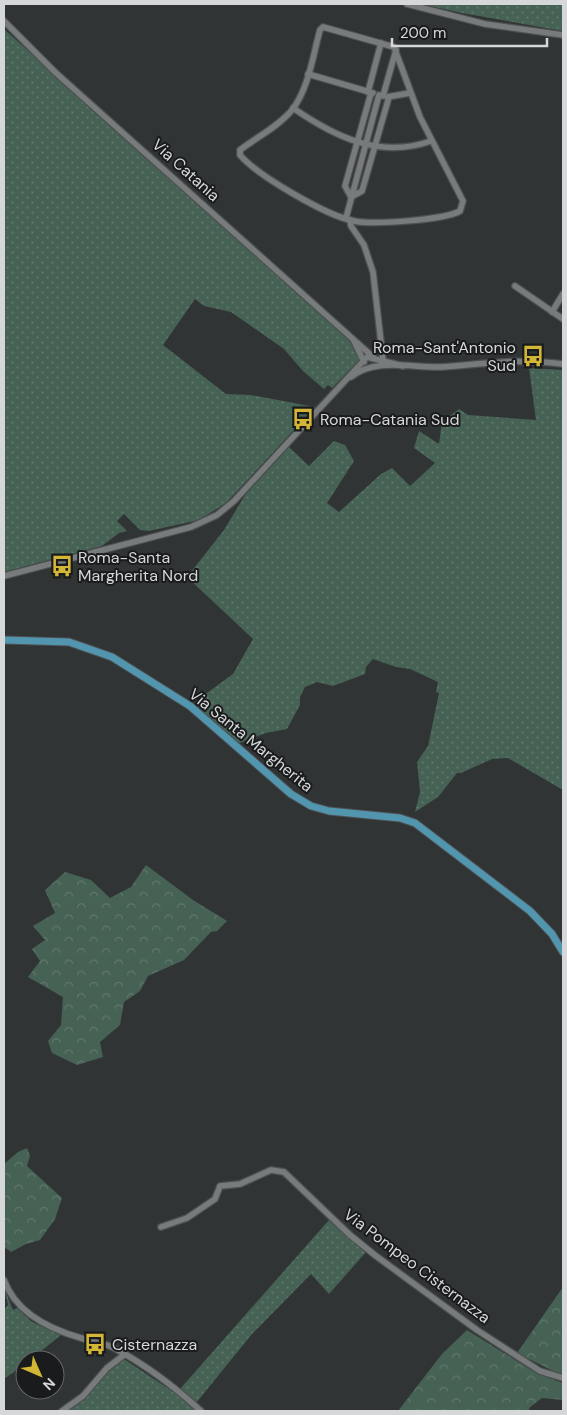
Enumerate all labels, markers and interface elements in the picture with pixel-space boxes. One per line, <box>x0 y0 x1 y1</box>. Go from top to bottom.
scale bar <box>392 15 547 47</box>
text: 200 m <box>400 23 446 43</box>
street label: Via Catania <box>148 134 224 206</box>
place label: Roma-Sant'Antonio Sud <box>373 337 516 376</box>
bus stop icon: Roma-Sant'Antonio Sud <box>520 343 546 369</box>
bus stop icon: Roma-Catania Sud <box>290 406 316 432</box>
place label: Roma-Catania Sud <box>320 409 460 430</box>
place label: Roma-Santa Margherita Nord <box>78 547 198 586</box>
bus stop icon: Roma-Santa Margherita Nord <box>49 553 75 579</box>
street label: Via Santa Margherita <box>185 683 317 797</box>
street label: Via Pompeo Cisternazza <box>340 1204 494 1328</box>
bus stop icon: Cisternazza <box>82 1331 108 1357</box>
place label: Cisternazza <box>112 1334 197 1355</box>
north arrow <box>15 1350 65 1400</box>
text: N <box>39 1374 59 1394</box>

